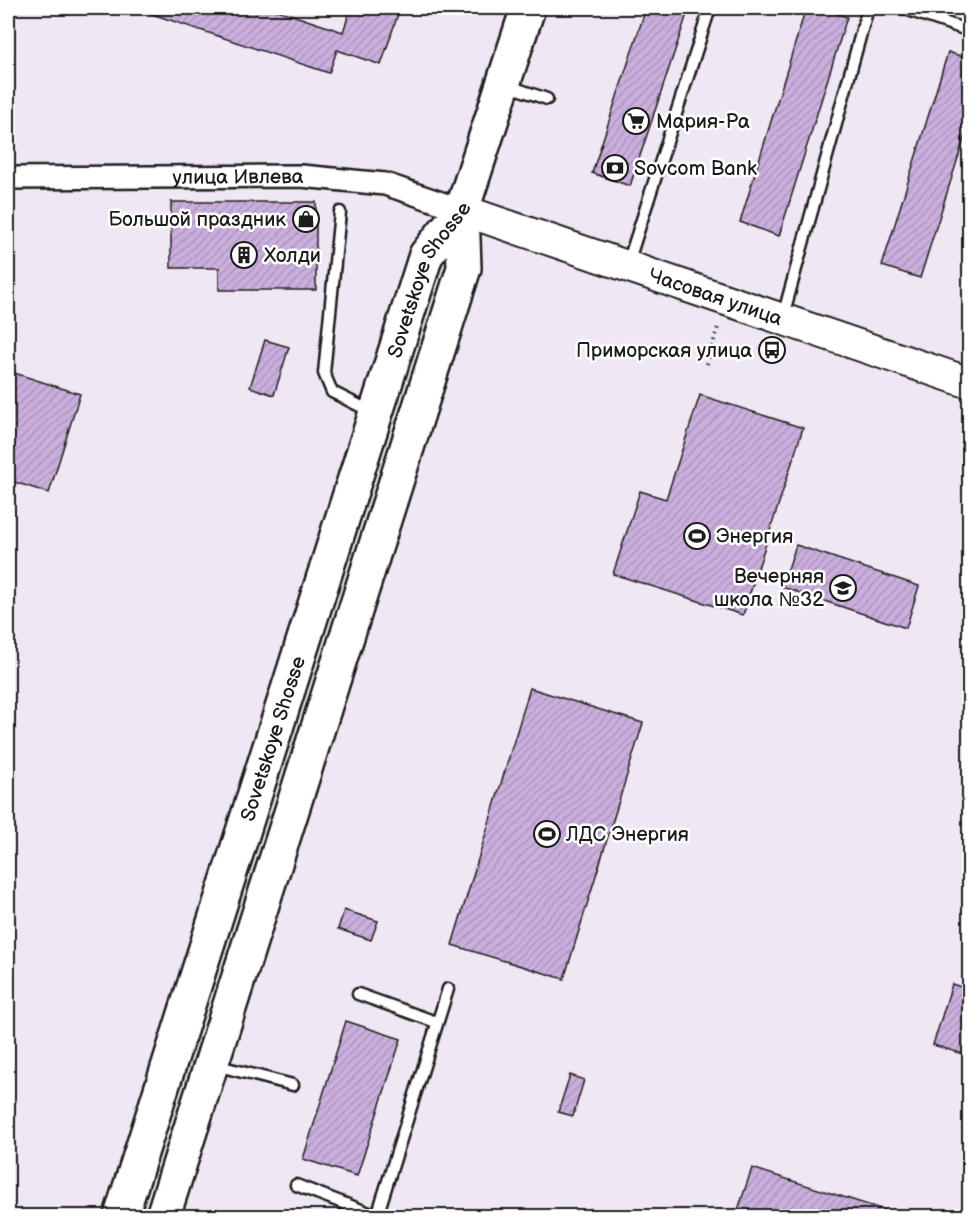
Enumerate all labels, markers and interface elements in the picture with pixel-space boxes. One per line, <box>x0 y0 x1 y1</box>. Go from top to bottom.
supermarket icon: Мария-Ра <box>621 106 651 136</box>
place label: Мария-Ра <box>656 110 750 134</box>
bank icon: Sovcom Bank <box>600 153 630 183</box>
place label: Sovcom Bank <box>634 157 757 181</box>
street label: улица Ивлева <box>172 165 304 190</box>
street label: Sovetskoye Shosse <box>383 200 477 361</box>
shop icon: Большой праздник <box>291 204 321 234</box>
place label: Большой праздник <box>108 208 286 232</box>
building icon: Холди <box>229 240 259 270</box>
place label: Холди <box>264 244 321 268</box>
street label: Часовая улица <box>645 263 785 331</box>
bus stop icon: Приморская улица <box>757 335 787 365</box>
place label: Приморская улица <box>576 339 752 363</box>
sports icon: Энергия <box>682 521 712 551</box>
place label: Энергия <box>716 525 793 549</box>
place label: Вечерняя школа №32 <box>714 565 824 612</box>
school or university icon: Вечерняя школа №32 <box>828 573 858 603</box>
street label: Sovetskoye Shosse <box>236 653 311 824</box>
sports icon: ЛДС Энергия <box>532 819 562 849</box>
place label: ЛДС Энергия <box>565 823 689 847</box>

